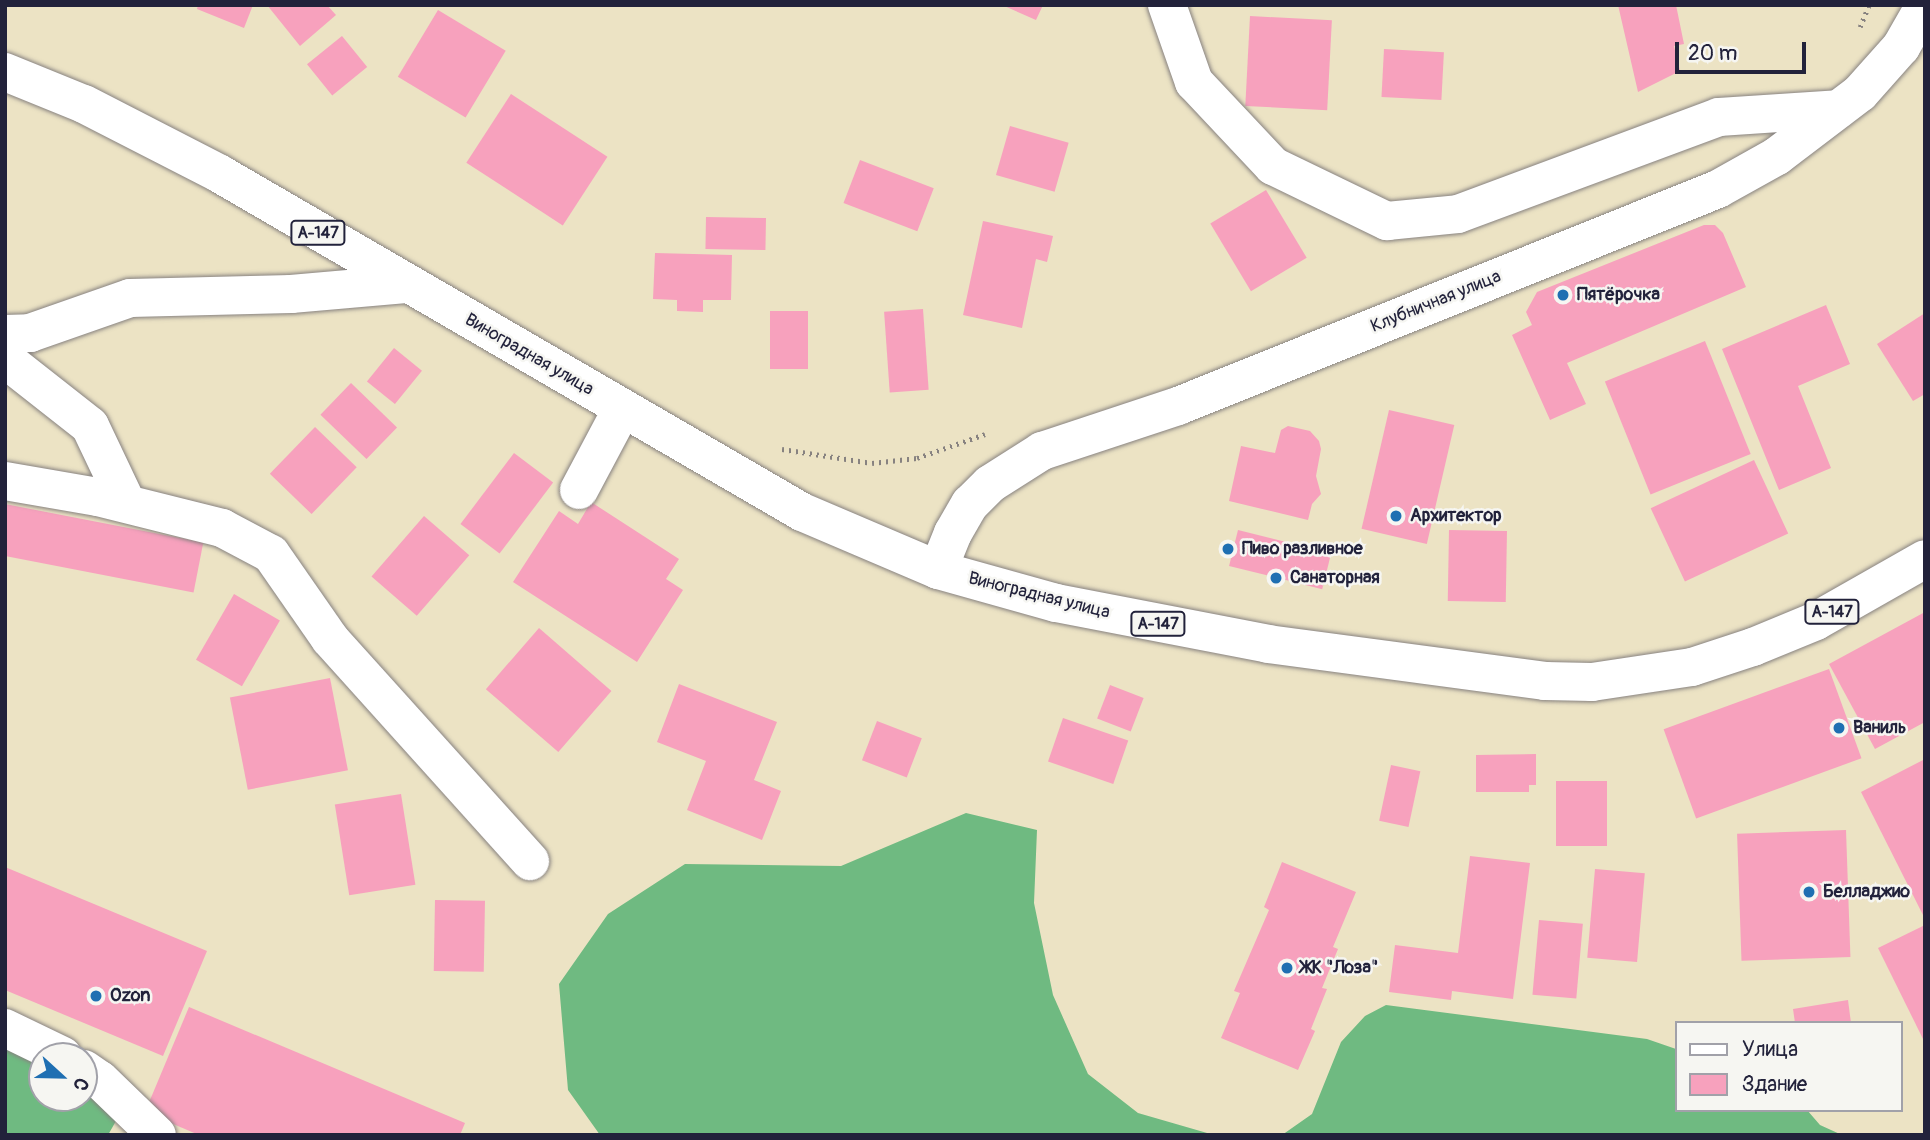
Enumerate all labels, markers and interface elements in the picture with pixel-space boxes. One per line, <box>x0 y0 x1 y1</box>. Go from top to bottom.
scale bar <box>1678 28 1809 72</box>
text: 20 m <box>1688 40 1737 67</box>
road number: А-147 <box>290 220 346 246</box>
street label: Клубничная улица <box>1368 266 1504 338</box>
place label: Пятёрочка <box>1577 284 1660 306</box>
marker: Пятёрочка <box>1555 287 1571 303</box>
street label: Виноградная улица <box>461 309 597 401</box>
place label: Архитектор <box>1410 505 1502 527</box>
marker: Архитектор <box>1388 508 1404 524</box>
place label: Пиво разливное <box>1242 538 1363 560</box>
marker: Пиво разливное <box>1220 541 1236 557</box>
place label: Санаторная <box>1290 567 1380 589</box>
street label: Виноградная улица <box>966 568 1112 624</box>
marker: Санаторная <box>1268 570 1284 586</box>
road number: А-147 <box>1804 600 1860 624</box>
road number: А-147 <box>1130 611 1186 636</box>
place label: Ваниль <box>1853 717 1906 739</box>
marker: Ваниль <box>1831 720 1847 736</box>
place label: Белладжио <box>1823 881 1910 903</box>
marker: Белладжио <box>1801 884 1817 900</box>
place label: ЖК "Лоза" <box>1301 957 1378 979</box>
marker: ЖК "Лоза" <box>1279 960 1295 976</box>
place label: Ozon <box>110 985 150 1007</box>
marker: Ozon <box>88 988 104 1004</box>
legend <box>1674 1021 1902 1112</box>
text: Улица <box>1742 1036 1798 1063</box>
north arrow <box>28 1042 98 1112</box>
text: Здание <box>1742 1071 1807 1098</box>
text: С <box>67 1074 94 1094</box>

